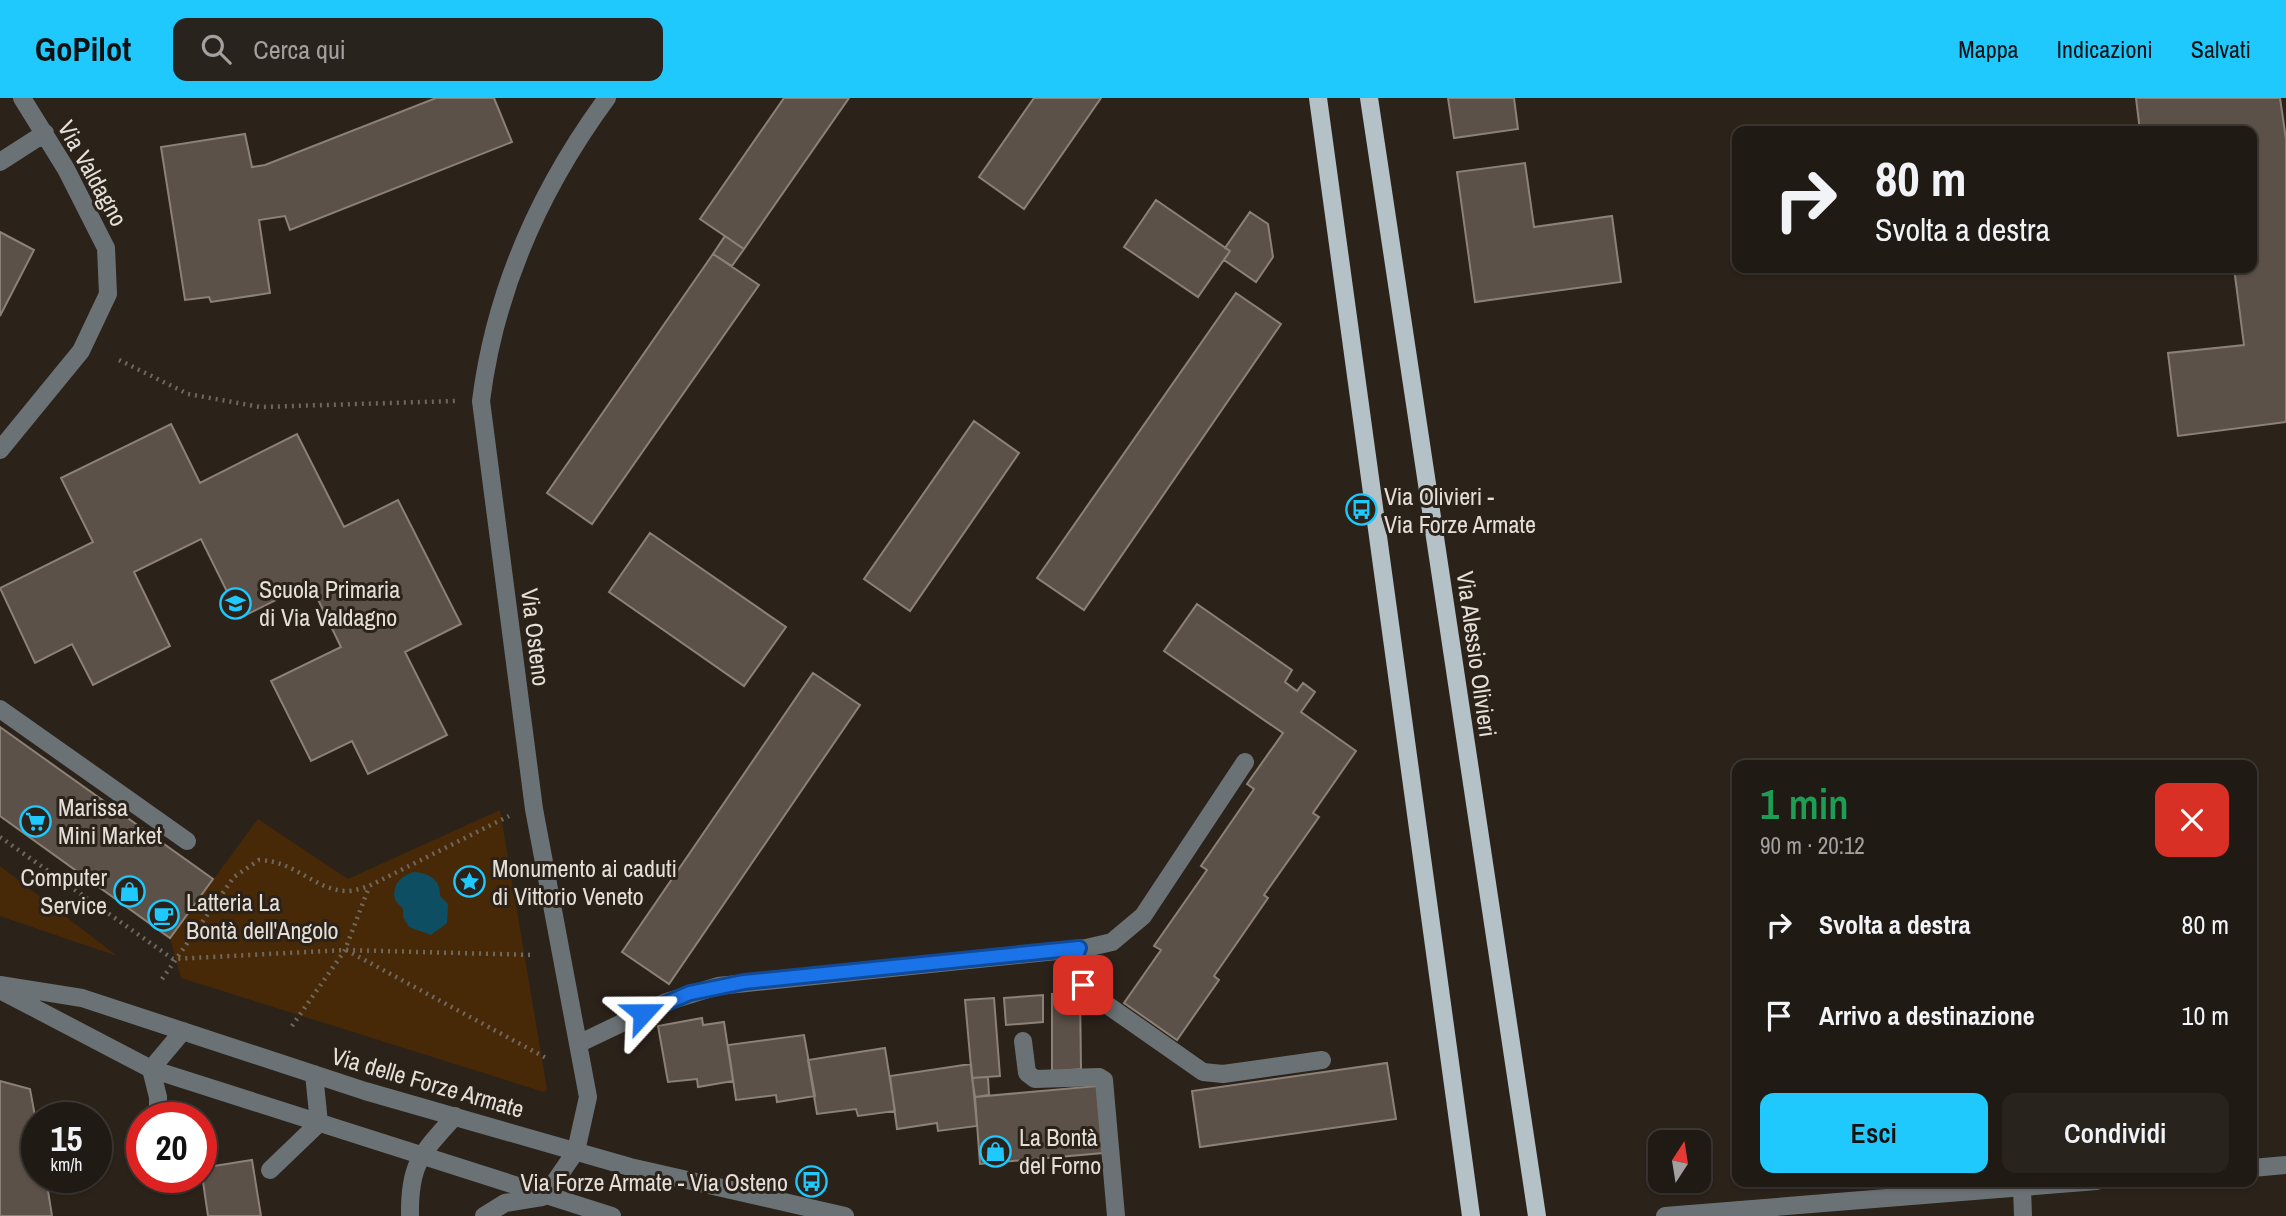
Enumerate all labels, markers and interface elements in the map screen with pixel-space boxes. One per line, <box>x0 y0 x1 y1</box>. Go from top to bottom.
search box <box>173 18 663 81</box>
text: GoPilot <box>35 27 131 71</box>
icon: search <box>197 30 235 68</box>
text: Cerca qui <box>253 32 346 67</box>
text: Mappa <box>1958 33 2019 65</box>
text: Indicazioni <box>2057 33 2153 65</box>
text: Salvati <box>2191 33 2251 65</box>
street label: Via Valdagno <box>51 114 135 232</box>
text: 80 m <box>1875 145 1967 211</box>
icon: right <box>1760 154 1851 245</box>
text: Svolta a destra <box>1875 208 2050 251</box>
place label: Via Olivieri - Via Forze Armate <box>1384 480 1536 540</box>
bus stop icon: Via Olivieri - Via Forze Armate <box>1344 493 1378 527</box>
street label: Via Alessio Olivieri <box>1450 569 1504 739</box>
place label: Scuola Primaria di Via Valdagno <box>259 573 400 633</box>
school or university icon: Scuola Primaria di Via Valdagno <box>219 586 253 620</box>
street label: Via Osteno <box>514 586 558 688</box>
text: 1 min <box>1760 776 1849 832</box>
button: close <box>2155 783 2229 857</box>
place label: Marissa Mini Market <box>58 791 162 851</box>
supermarket icon: Marissa Mini Market <box>18 804 52 838</box>
text: 90 m · 20:12 <box>1760 830 1865 861</box>
place label: Monumento ai caduti di Vittorio Veneto <box>492 852 677 912</box>
place label: Computer Service <box>21 861 107 921</box>
place icon: Monumento ai caduti di Vittorio Veneto <box>452 865 486 899</box>
shop icon: Computer Service <box>113 874 147 908</box>
place label: Latteria La Bontà dell'Angolo <box>186 886 339 946</box>
cafe icon: Latteria La Bontà dell'Angolo <box>146 899 180 933</box>
icon: right <box>1760 906 1798 944</box>
text: Svolta a destra <box>1819 907 1971 942</box>
text: 80 m <box>2182 907 2229 942</box>
pin <box>1053 955 1113 1015</box>
icon: arrive <box>1064 966 1102 1004</box>
position arrow <box>606 976 680 1050</box>
icon: arrive <box>1760 997 1798 1035</box>
text: Arrivo a destinazione <box>1819 998 2035 1033</box>
text: 10 m <box>2182 998 2229 1033</box>
street label: Via delle Forze Armate <box>328 1039 528 1125</box>
button: Esci <box>1760 1093 1988 1173</box>
button: Condividi <box>2002 1093 2229 1173</box>
speed limit sign: 20 <box>126 1102 217 1193</box>
text: 15 <box>51 1115 82 1162</box>
place label: La Bontà del Forno <box>1019 1121 1101 1181</box>
north arrow <box>1648 1130 1712 1194</box>
map controls <box>1648 1130 1711 1193</box>
shop icon: La Bontà del Forno <box>979 1134 1013 1168</box>
text: km/h <box>51 1152 83 1177</box>
bus stop icon: Via Forze Armate - Via Osteno <box>794 1165 828 1199</box>
place label: Via Forze Armate - Via Osteno <box>521 1166 788 1198</box>

